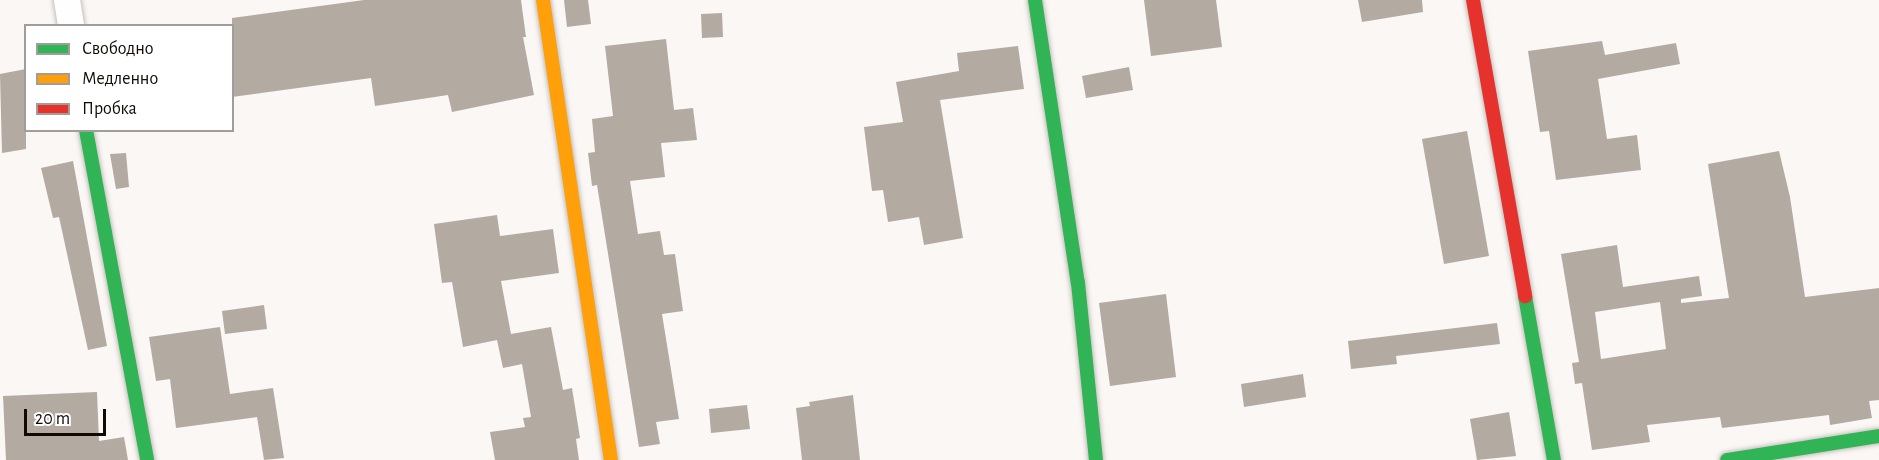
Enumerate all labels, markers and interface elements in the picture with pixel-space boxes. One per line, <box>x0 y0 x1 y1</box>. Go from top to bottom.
legend <box>24 24 234 132</box>
text: Свободно <box>82 40 154 58</box>
text: Медленно <box>82 70 158 88</box>
text: Пробка <box>82 100 137 118</box>
scale bar <box>27 397 110 435</box>
text: 20 m <box>35 410 70 428</box>

